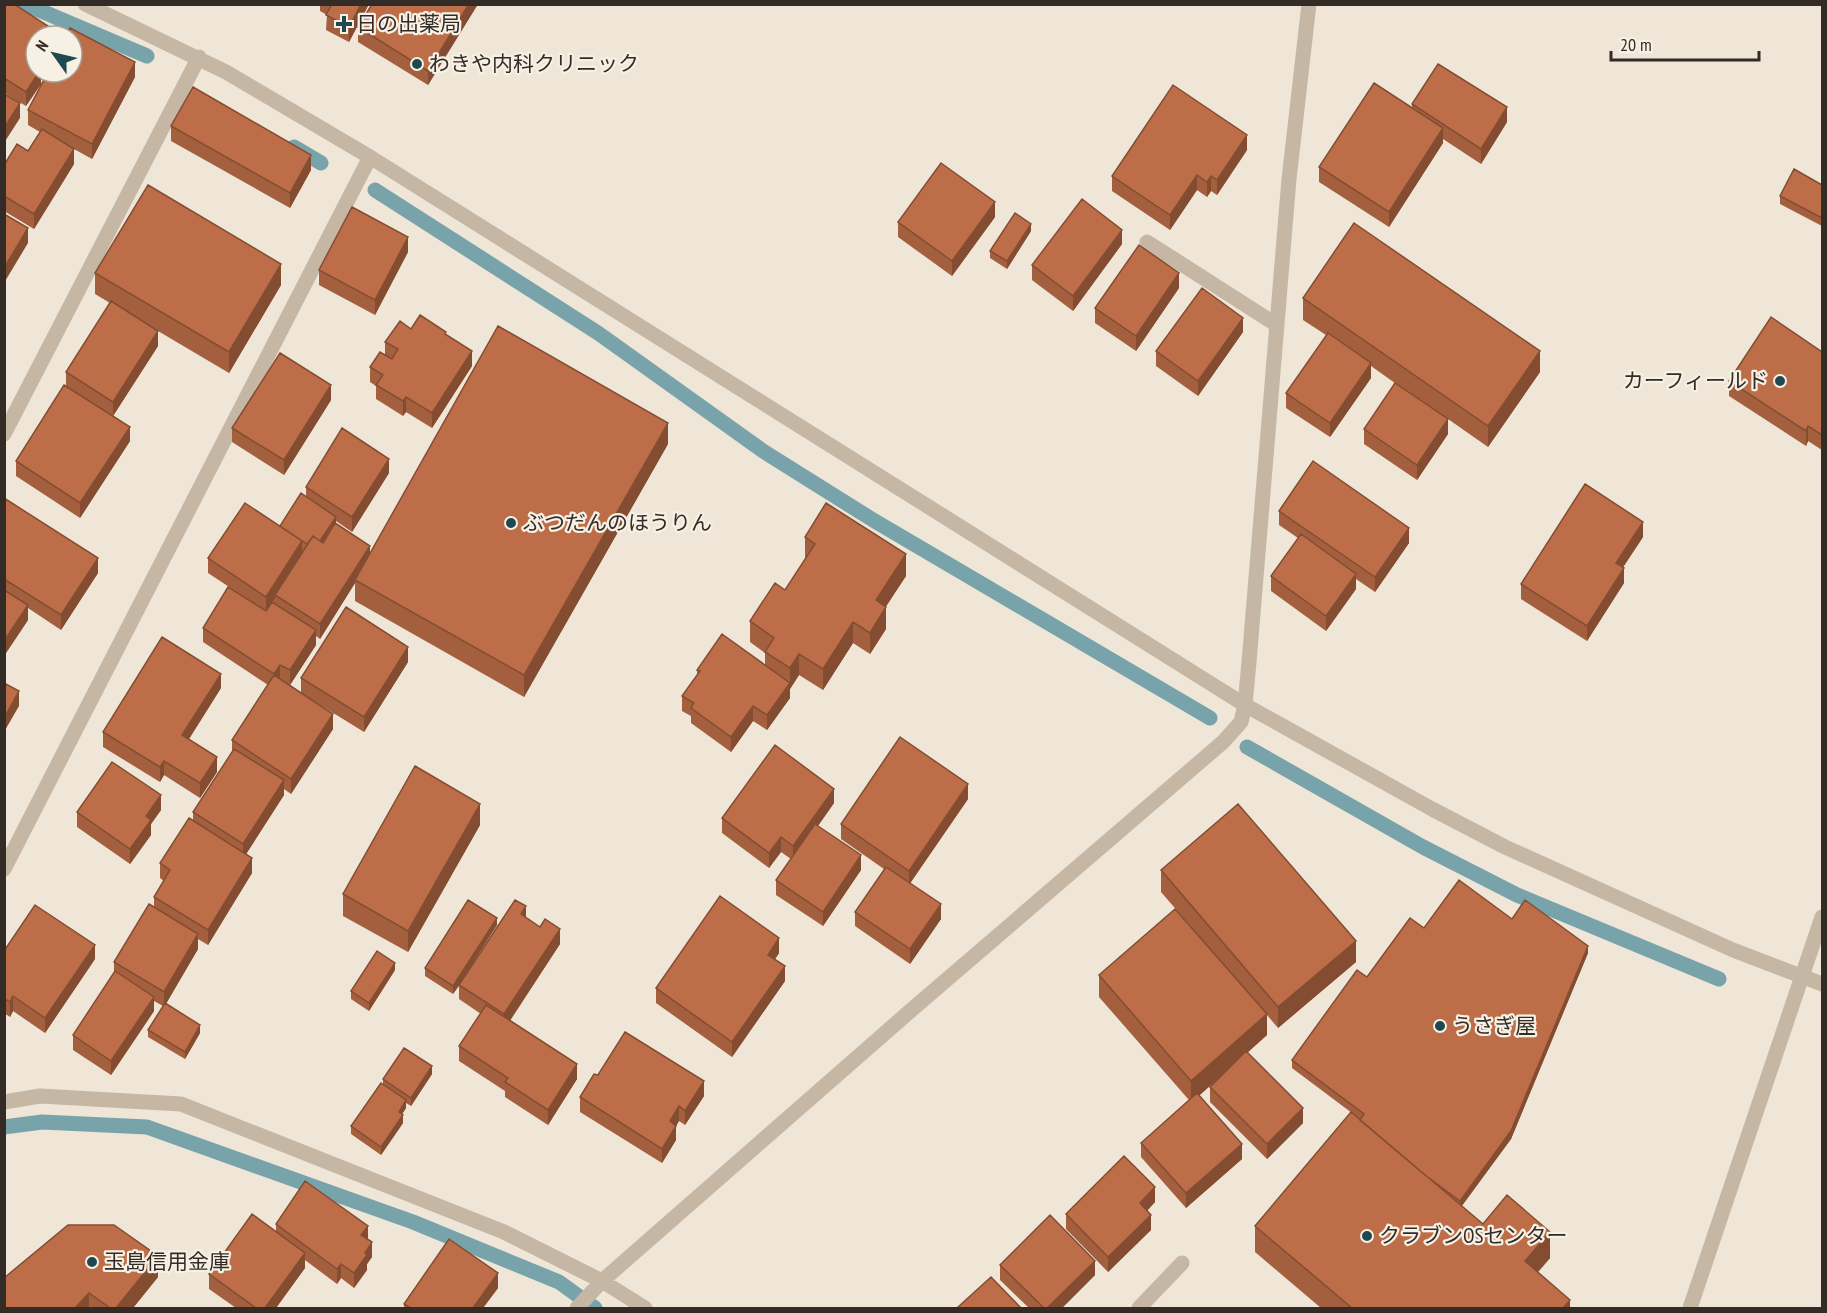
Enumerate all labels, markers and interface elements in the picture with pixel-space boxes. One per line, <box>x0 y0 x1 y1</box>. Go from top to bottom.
place label: 日の出薬局 <box>356 10 461 37</box>
marker: 日の出薬局 <box>337 17 351 31</box>
north arrow <box>24 24 84 84</box>
scale bar <box>1611 24 1760 62</box>
text: 20 m <box>1620 33 1652 56</box>
text: N <box>31 36 52 55</box>
place label: わきや内科クリニック <box>429 50 639 77</box>
marker: わきや内科クリニック <box>410 57 424 71</box>
place label: カーフィールド <box>1623 367 1768 394</box>
marker: カーフィールド <box>1773 374 1787 388</box>
place label: ぶつだんのほうりん <box>523 509 712 536</box>
marker: ぶつだんのほうりん <box>504 516 518 530</box>
place label: うさぎ屋 <box>1452 1012 1536 1039</box>
marker: うさぎ屋 <box>1433 1019 1447 1033</box>
place label: クラブンOSセンター <box>1379 1222 1568 1249</box>
marker: クラブンOSセンター <box>1360 1229 1374 1243</box>
place label: 玉島信用金庫 <box>104 1248 230 1275</box>
marker: 玉島信用金庫 <box>85 1255 99 1269</box>

